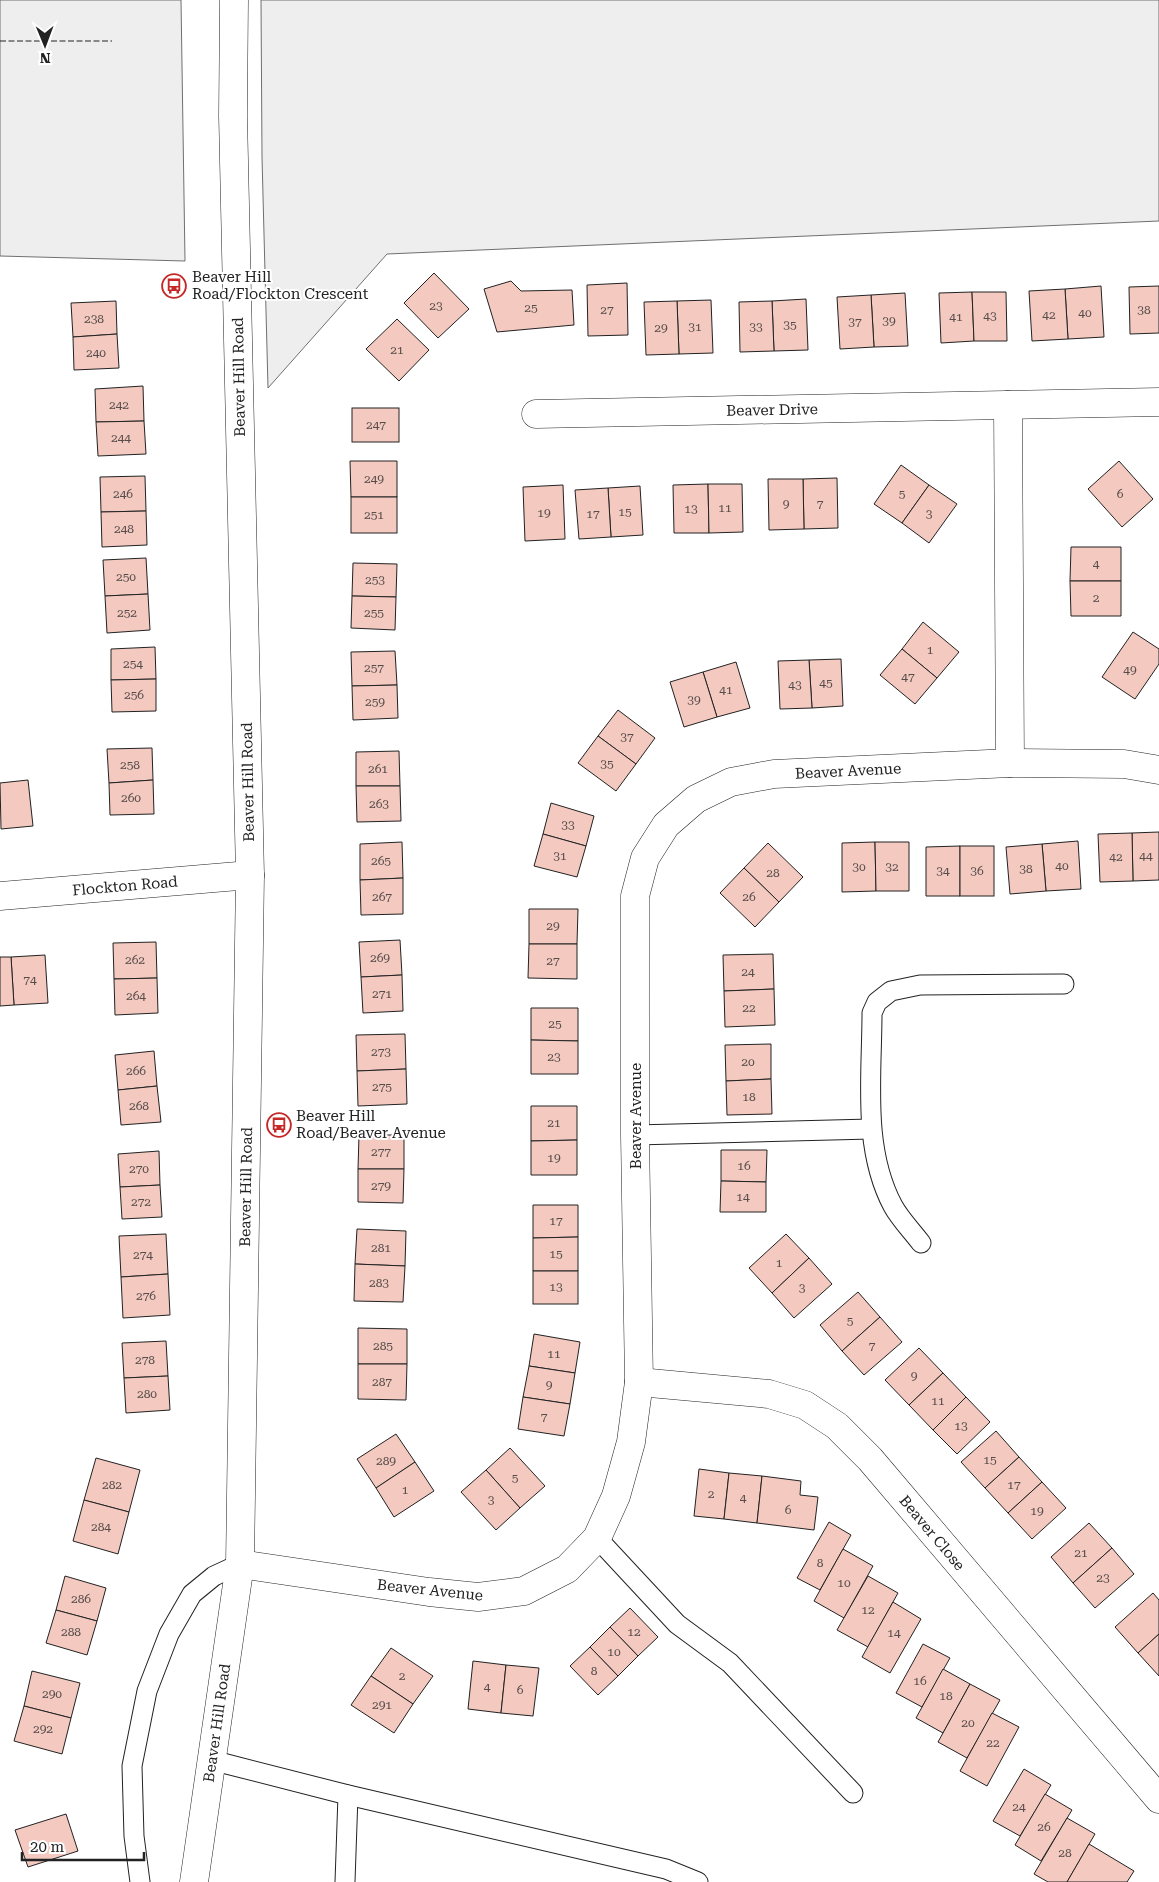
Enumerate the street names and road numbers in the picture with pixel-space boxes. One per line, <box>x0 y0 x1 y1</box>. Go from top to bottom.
street label: Beaver Hill Road <box>229 317 249 437</box>
street label: Beaver Drive <box>726 400 818 420</box>
street label: Beaver Hill Road <box>238 722 258 842</box>
street label: Beaver Avenue <box>794 759 902 783</box>
street label: Flockton Road <box>72 872 179 900</box>
street label: Beaver Avenue <box>627 1063 645 1169</box>
street label: Beaver Hill Road <box>236 1127 256 1247</box>
street label: Beaver Close <box>895 1492 969 1574</box>
street label: Beaver Avenue <box>376 1575 484 1605</box>
street label: Beaver Hill Road <box>200 1662 234 1784</box>

